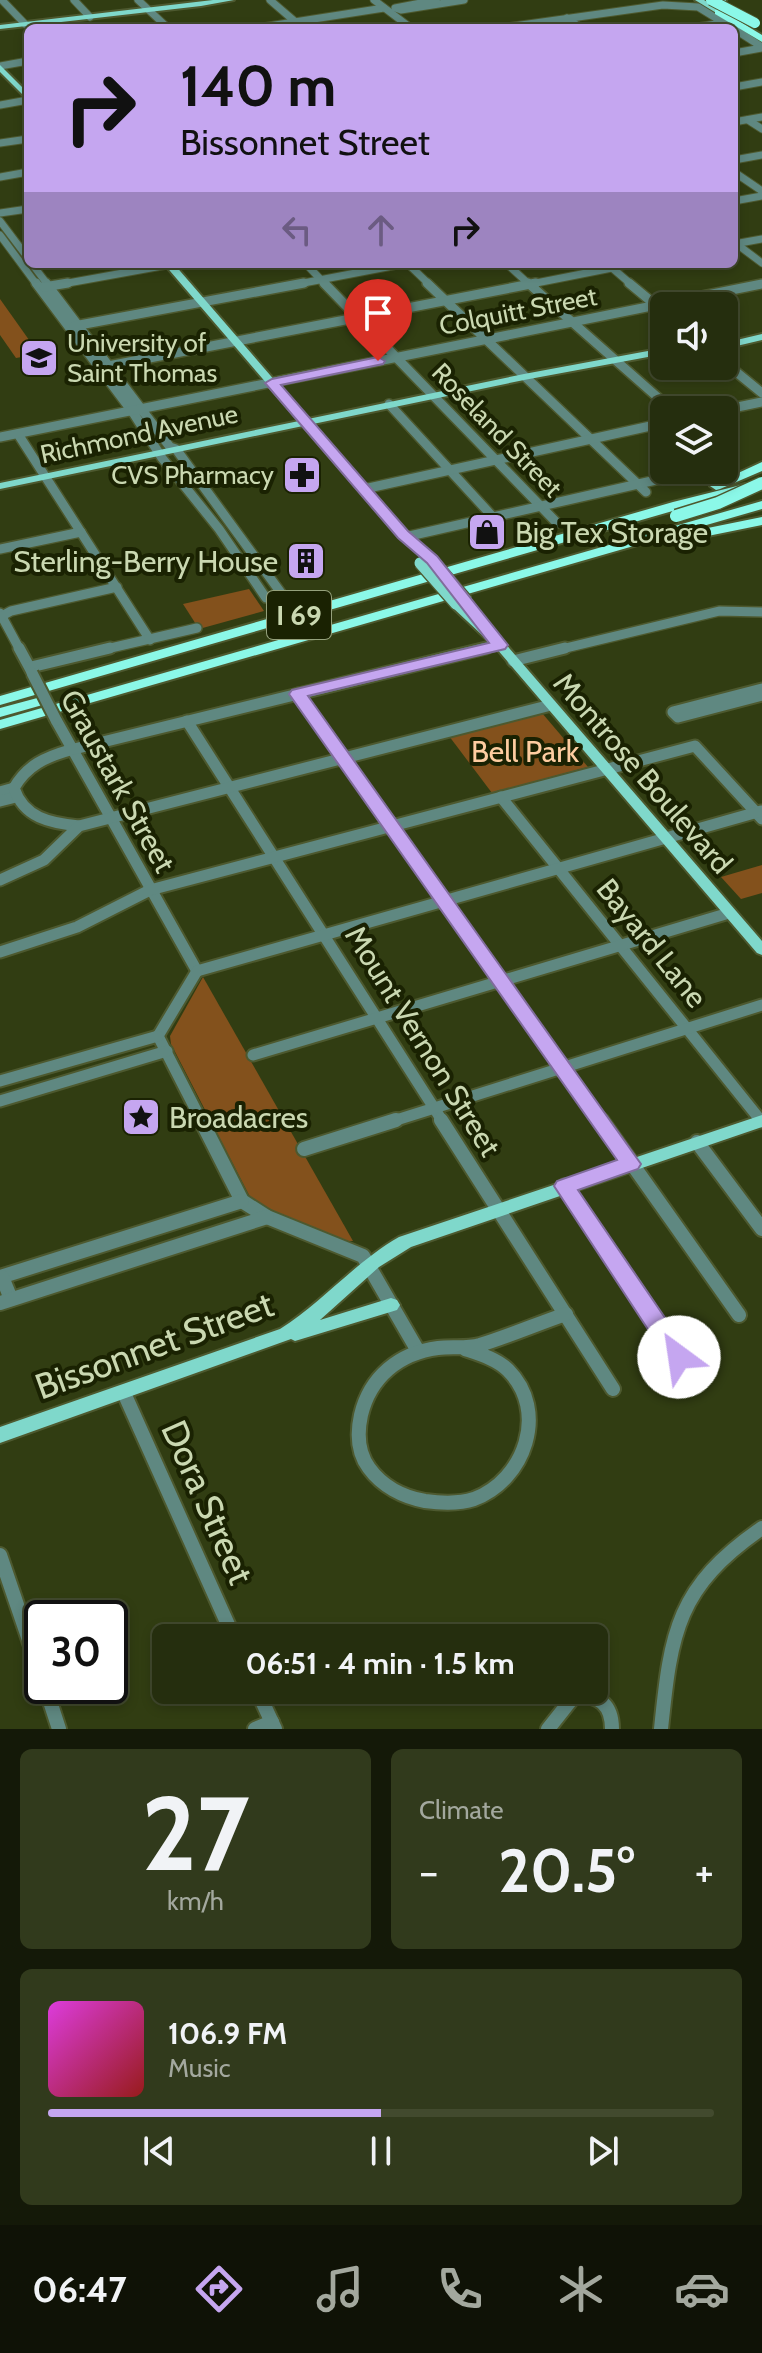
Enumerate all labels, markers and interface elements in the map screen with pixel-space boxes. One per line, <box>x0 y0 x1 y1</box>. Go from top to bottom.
text: 140 m <box>180 52 336 120</box>
icon: right <box>48 56 152 160</box>
text: Bissonnet Street <box>180 120 430 164</box>
icon: left <box>275 208 319 252</box>
icon: ahead <box>359 208 403 252</box>
icon: right <box>443 208 487 252</box>
pin <box>344 279 412 361</box>
street label: Colquitt Street <box>437 280 600 342</box>
icon: arrive <box>356 291 400 335</box>
map controls <box>650 292 738 484</box>
button: sound <box>650 292 738 380</box>
place label: University of Saint Thomas <box>67 327 217 389</box>
school or university icon: University of Saint Thomas <box>18 337 60 379</box>
street label: Roseland Street <box>425 356 569 504</box>
button: layers <box>650 396 738 484</box>
street label: Richmond Avenue <box>37 397 241 471</box>
pharmacy icon: CVS Pharmacy <box>281 454 323 496</box>
place label: CVS Pharmacy <box>111 459 274 491</box>
shop icon: Big Tex Storage <box>466 511 508 553</box>
place label: Big Tex Storage <box>515 514 708 551</box>
building icon: Sterling-Berry House <box>285 540 327 582</box>
place label: Sterling-Berry House <box>13 543 278 580</box>
road number: I 69 <box>267 591 331 639</box>
street label: Montrose Boulevard <box>546 665 740 881</box>
street label: Graustark Street <box>53 683 183 879</box>
park label: Bell Park <box>471 733 580 770</box>
street label: Bayard Lane <box>589 871 715 1015</box>
street label: Mount Vernon Street <box>337 919 509 1163</box>
place icon: Broadacres <box>120 1096 162 1138</box>
place label: Broadacres <box>169 1099 308 1136</box>
street label: Bissonnet Street <box>29 1282 279 1408</box>
position arrow <box>637 1315 721 1399</box>
street label: Dora Street <box>152 1413 264 1591</box>
speed limit sign: 30 <box>24 1600 128 1704</box>
text: 06:51 · 4 min · 1.5 km <box>245 1645 515 1682</box>
text: 27 <box>141 1770 250 1896</box>
text: Climate <box>419 1794 504 1826</box>
text: 20.5° <box>498 1834 635 1907</box>
text: − <box>419 1845 438 1898</box>
text: + <box>695 1845 714 1898</box>
text: km/h <box>167 1885 224 1917</box>
text: 106.9 FM <box>168 2015 287 2052</box>
text: Music <box>168 2052 231 2084</box>
icon: previous <box>137 2129 181 2173</box>
icon: pause <box>359 2129 403 2173</box>
icon: next <box>581 2129 625 2173</box>
icon: directions <box>191 2261 247 2317</box>
icon: music <box>312 2261 368 2317</box>
icon: phone <box>432 2261 488 2317</box>
icon: climate <box>553 2261 609 2317</box>
icon: car <box>674 2261 730 2317</box>
text: 06:47 <box>32 2267 127 2311</box>

